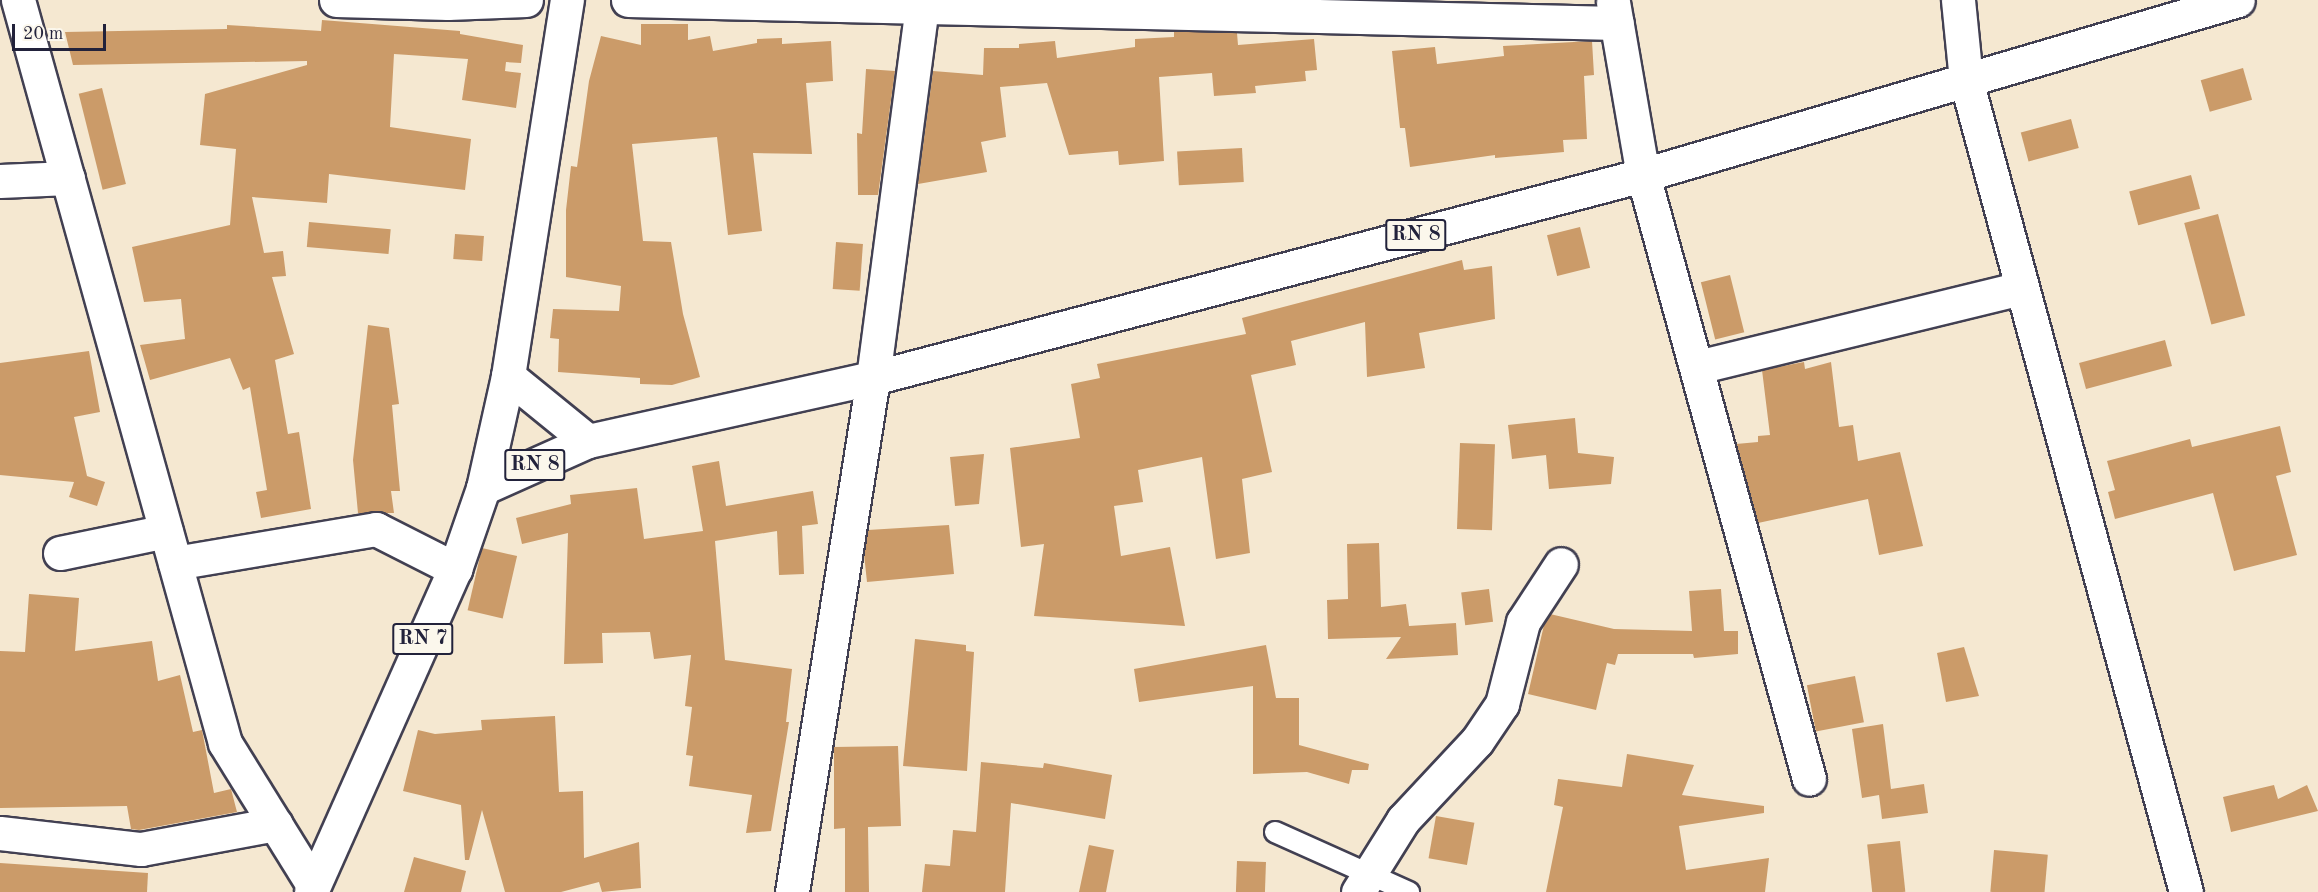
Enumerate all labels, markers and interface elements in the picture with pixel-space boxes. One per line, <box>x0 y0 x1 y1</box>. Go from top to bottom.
scale bar <box>15 12 110 50</box>
text: 20 m <box>23 25 63 43</box>
road number: RN 8 <box>1384 217 1448 253</box>
road number: RN 8 <box>504 447 566 483</box>
road number: RN 7 <box>392 621 454 657</box>

